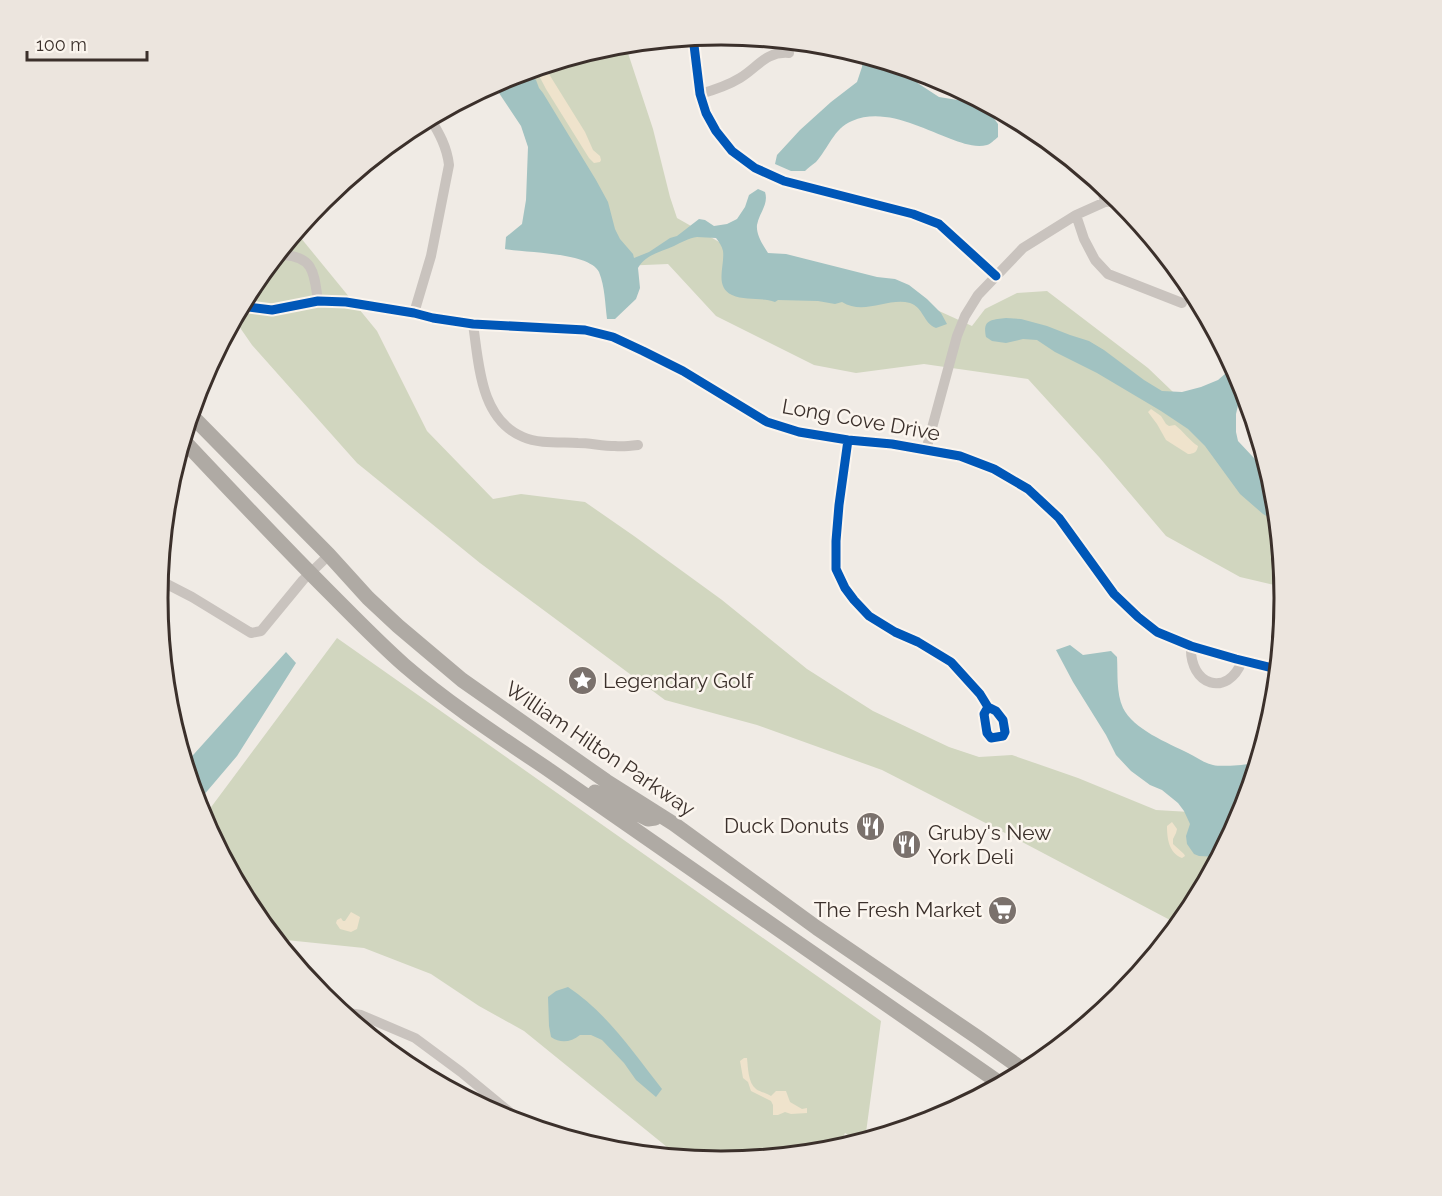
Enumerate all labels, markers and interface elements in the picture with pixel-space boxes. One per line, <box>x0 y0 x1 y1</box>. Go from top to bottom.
scale bar <box>27 24 147 62</box>
text: 100 m <box>36 34 87 55</box>
street label: Long Cove Drive <box>780 393 942 446</box>
place icon: Legendary Golf <box>566 665 598 697</box>
place label: Legendary Golf <box>603 668 754 693</box>
street label: William Hilton Parkway <box>501 676 700 821</box>
restaurant icon: Duck Donuts <box>854 810 886 842</box>
place label: Duck Donuts <box>724 813 849 838</box>
place label: Gruby's New York Deli <box>928 820 1051 869</box>
restaurant icon: Gruby's New York Deli <box>891 829 923 861</box>
supermarket icon: The Fresh Market <box>987 894 1019 926</box>
place label: The Fresh Market <box>814 897 982 922</box>

